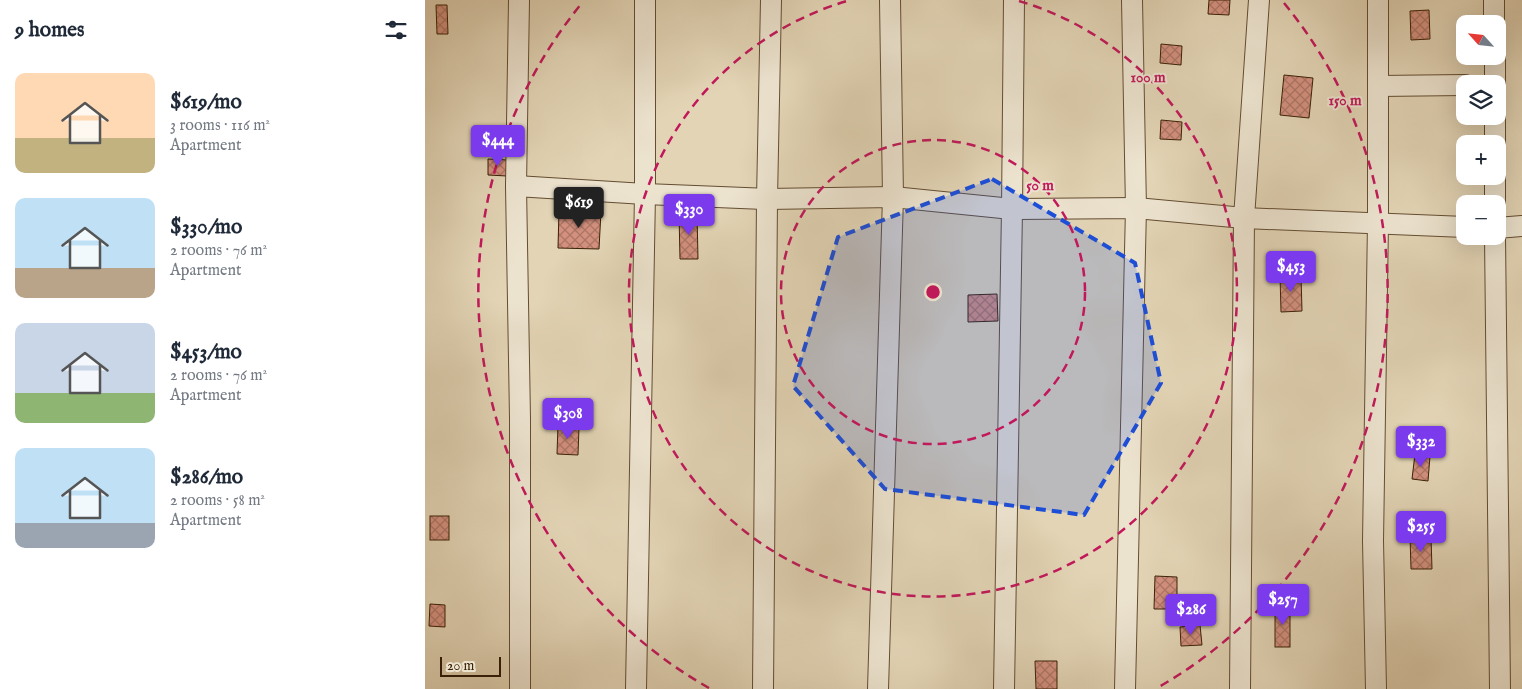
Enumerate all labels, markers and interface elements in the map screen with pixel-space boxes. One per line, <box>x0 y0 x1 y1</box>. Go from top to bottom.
north arrow <box>1456 15 1506 65</box>
map controls <box>1456 15 1506 245</box>
icon: filters <box>382 16 410 44</box>
text: 9 homes <box>15 17 84 44</box>
text: 100 m <box>1130 68 1166 87</box>
button: layers <box>1456 75 1506 125</box>
text: $619/mo <box>170 89 242 116</box>
text: 150 m <box>1328 91 1362 110</box>
icon: home <box>55 93 115 153</box>
text: 3 rooms · 116 m² <box>170 116 270 136</box>
pin: $444 <box>468 124 528 167</box>
text: $444 <box>482 131 514 151</box>
button: + <box>1456 135 1506 185</box>
text: Apartment <box>170 136 241 156</box>
text: 50 m <box>1026 176 1054 195</box>
pin: $619 <box>549 186 609 229</box>
text: $619 <box>565 193 593 213</box>
pin: $330 <box>659 194 719 236</box>
button: − <box>1456 195 1506 245</box>
text: $330 <box>675 200 703 220</box>
text: $330/mo <box>170 214 242 241</box>
icon: home <box>55 218 115 278</box>
text: 2 rooms · 76 m² <box>170 241 267 261</box>
pin: $453 <box>1261 250 1321 293</box>
text: $453 <box>1277 257 1305 277</box>
text: Apartment <box>170 261 241 281</box>
centre of rings <box>924 283 942 301</box>
text: $453/mo <box>170 339 242 366</box>
icon: home <box>55 343 115 403</box>
text: 2 rooms · 76 m² <box>170 366 267 386</box>
text: Apartment <box>170 386 241 406</box>
pin: $308 <box>538 398 598 440</box>
text: $308 <box>554 404 582 424</box>
pin: $332 <box>1391 426 1451 468</box>
text: $332 <box>1407 432 1435 452</box>
text: $286/mo <box>170 464 243 491</box>
icon: home <box>55 468 115 528</box>
text: 2 rooms · 58 m² <box>170 491 265 511</box>
pin: $255 <box>1391 510 1451 553</box>
text: Apartment <box>170 511 241 531</box>
text: $255 <box>1407 517 1435 537</box>
pin: $257 <box>1253 584 1313 626</box>
text: $257 <box>1268 590 1298 610</box>
pin: $286 <box>1161 594 1221 636</box>
text: $286 <box>1176 600 1206 620</box>
scale bar <box>440 654 501 677</box>
text: 20 m <box>447 657 474 675</box>

